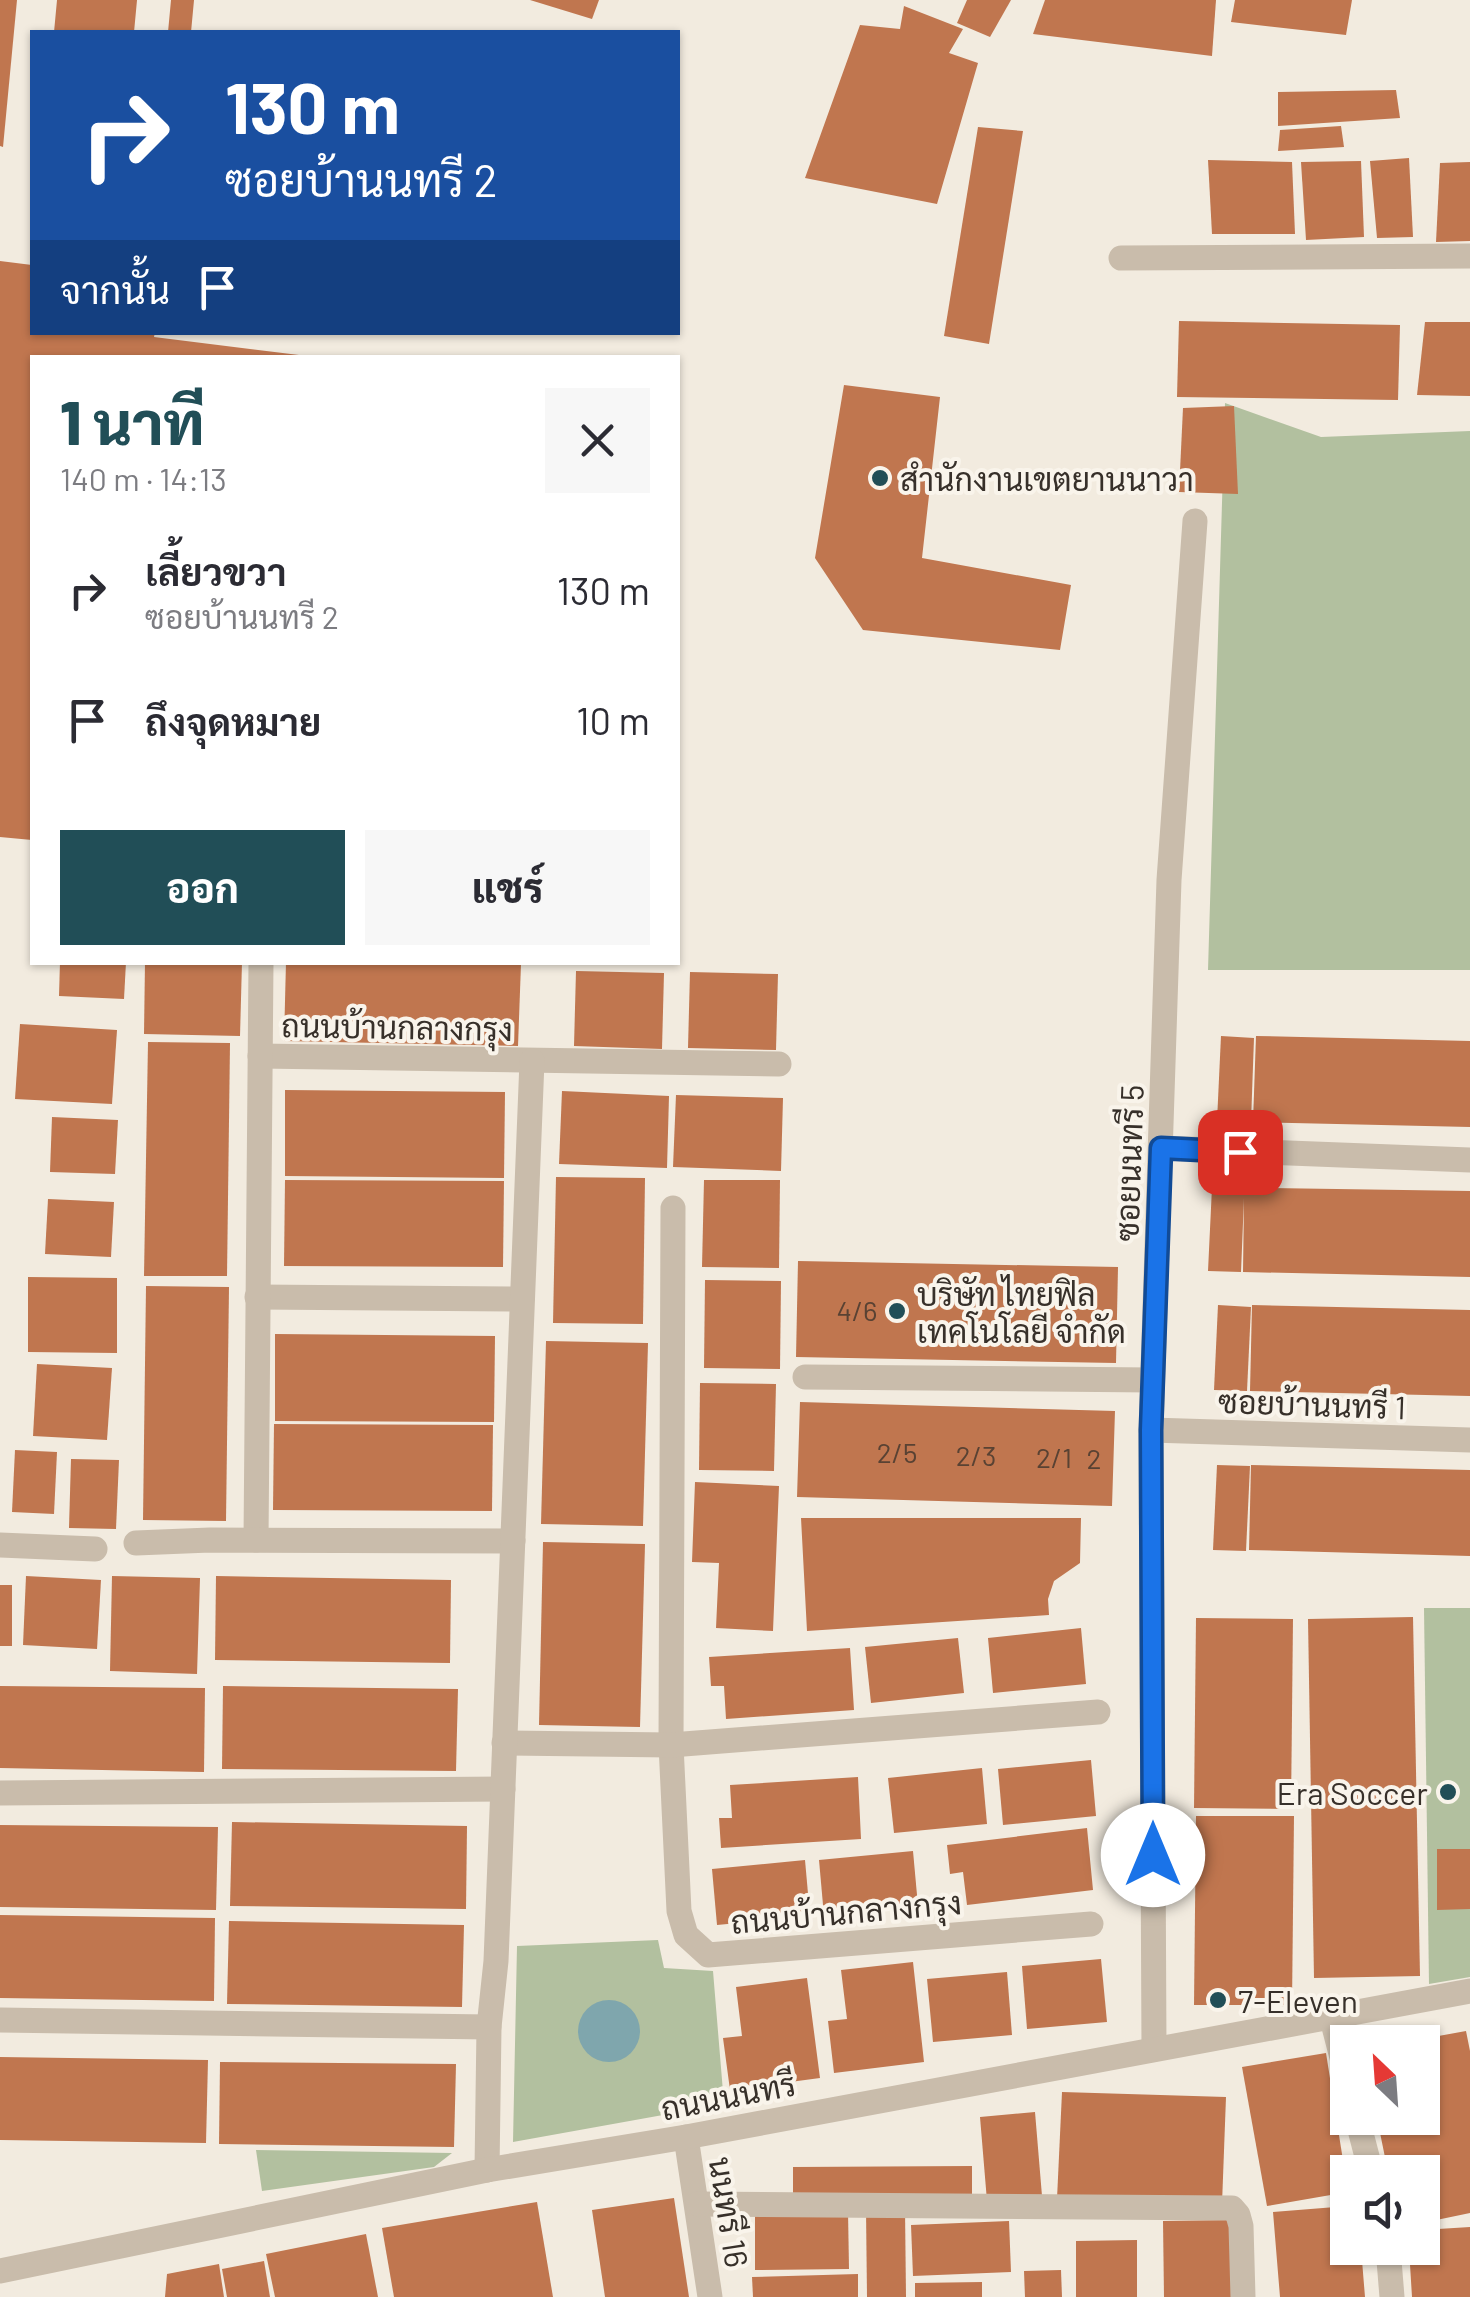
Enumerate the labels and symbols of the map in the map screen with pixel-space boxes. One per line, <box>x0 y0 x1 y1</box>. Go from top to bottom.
place label: สำนักงานเขตยานนาวา <box>900 459 1194 497</box>
marker: สำนักงานเขตยานนาวา <box>869 467 891 489</box>
street label: ถนนบ้านกลางกรุง <box>281 1005 513 1052</box>
street label: ซอยนนทรี 5 <box>1106 1084 1150 1242</box>
pin <box>1198 1110 1283 1195</box>
place label: บริษัท ไทยฟิล เทคโนโลยี จำกัด <box>917 1274 1126 1349</box>
house number: 4/6 <box>836 1293 878 1327</box>
marker: บริษัท ไทยฟิล เทคโนโลยี จำกัด <box>886 1300 908 1322</box>
street label: ซอยบ้านนทรี 1 <box>1217 1381 1407 1425</box>
house number: 2/5 <box>877 1435 917 1469</box>
house number: 2/3 <box>956 1438 996 1472</box>
house number: 2/1 <box>1036 1440 1072 1474</box>
house number: 2 <box>1086 1441 1102 1475</box>
place label: Era Soccer <box>1276 1773 1428 1811</box>
marker: Era Soccer <box>1437 1781 1459 1803</box>
position arrow <box>1101 1803 1205 1907</box>
street label: ถนนบ้านกลางกรุง <box>729 1882 963 1945</box>
place label: 7-Eleven <box>1238 1981 1358 2019</box>
marker: 7-Eleven <box>1207 1989 1229 2011</box>
north arrow <box>1330 2025 1440 2135</box>
street label: ถนนนนทรี <box>657 2063 799 2127</box>
street label: นนทรี 16 <box>703 2154 757 2270</box>

